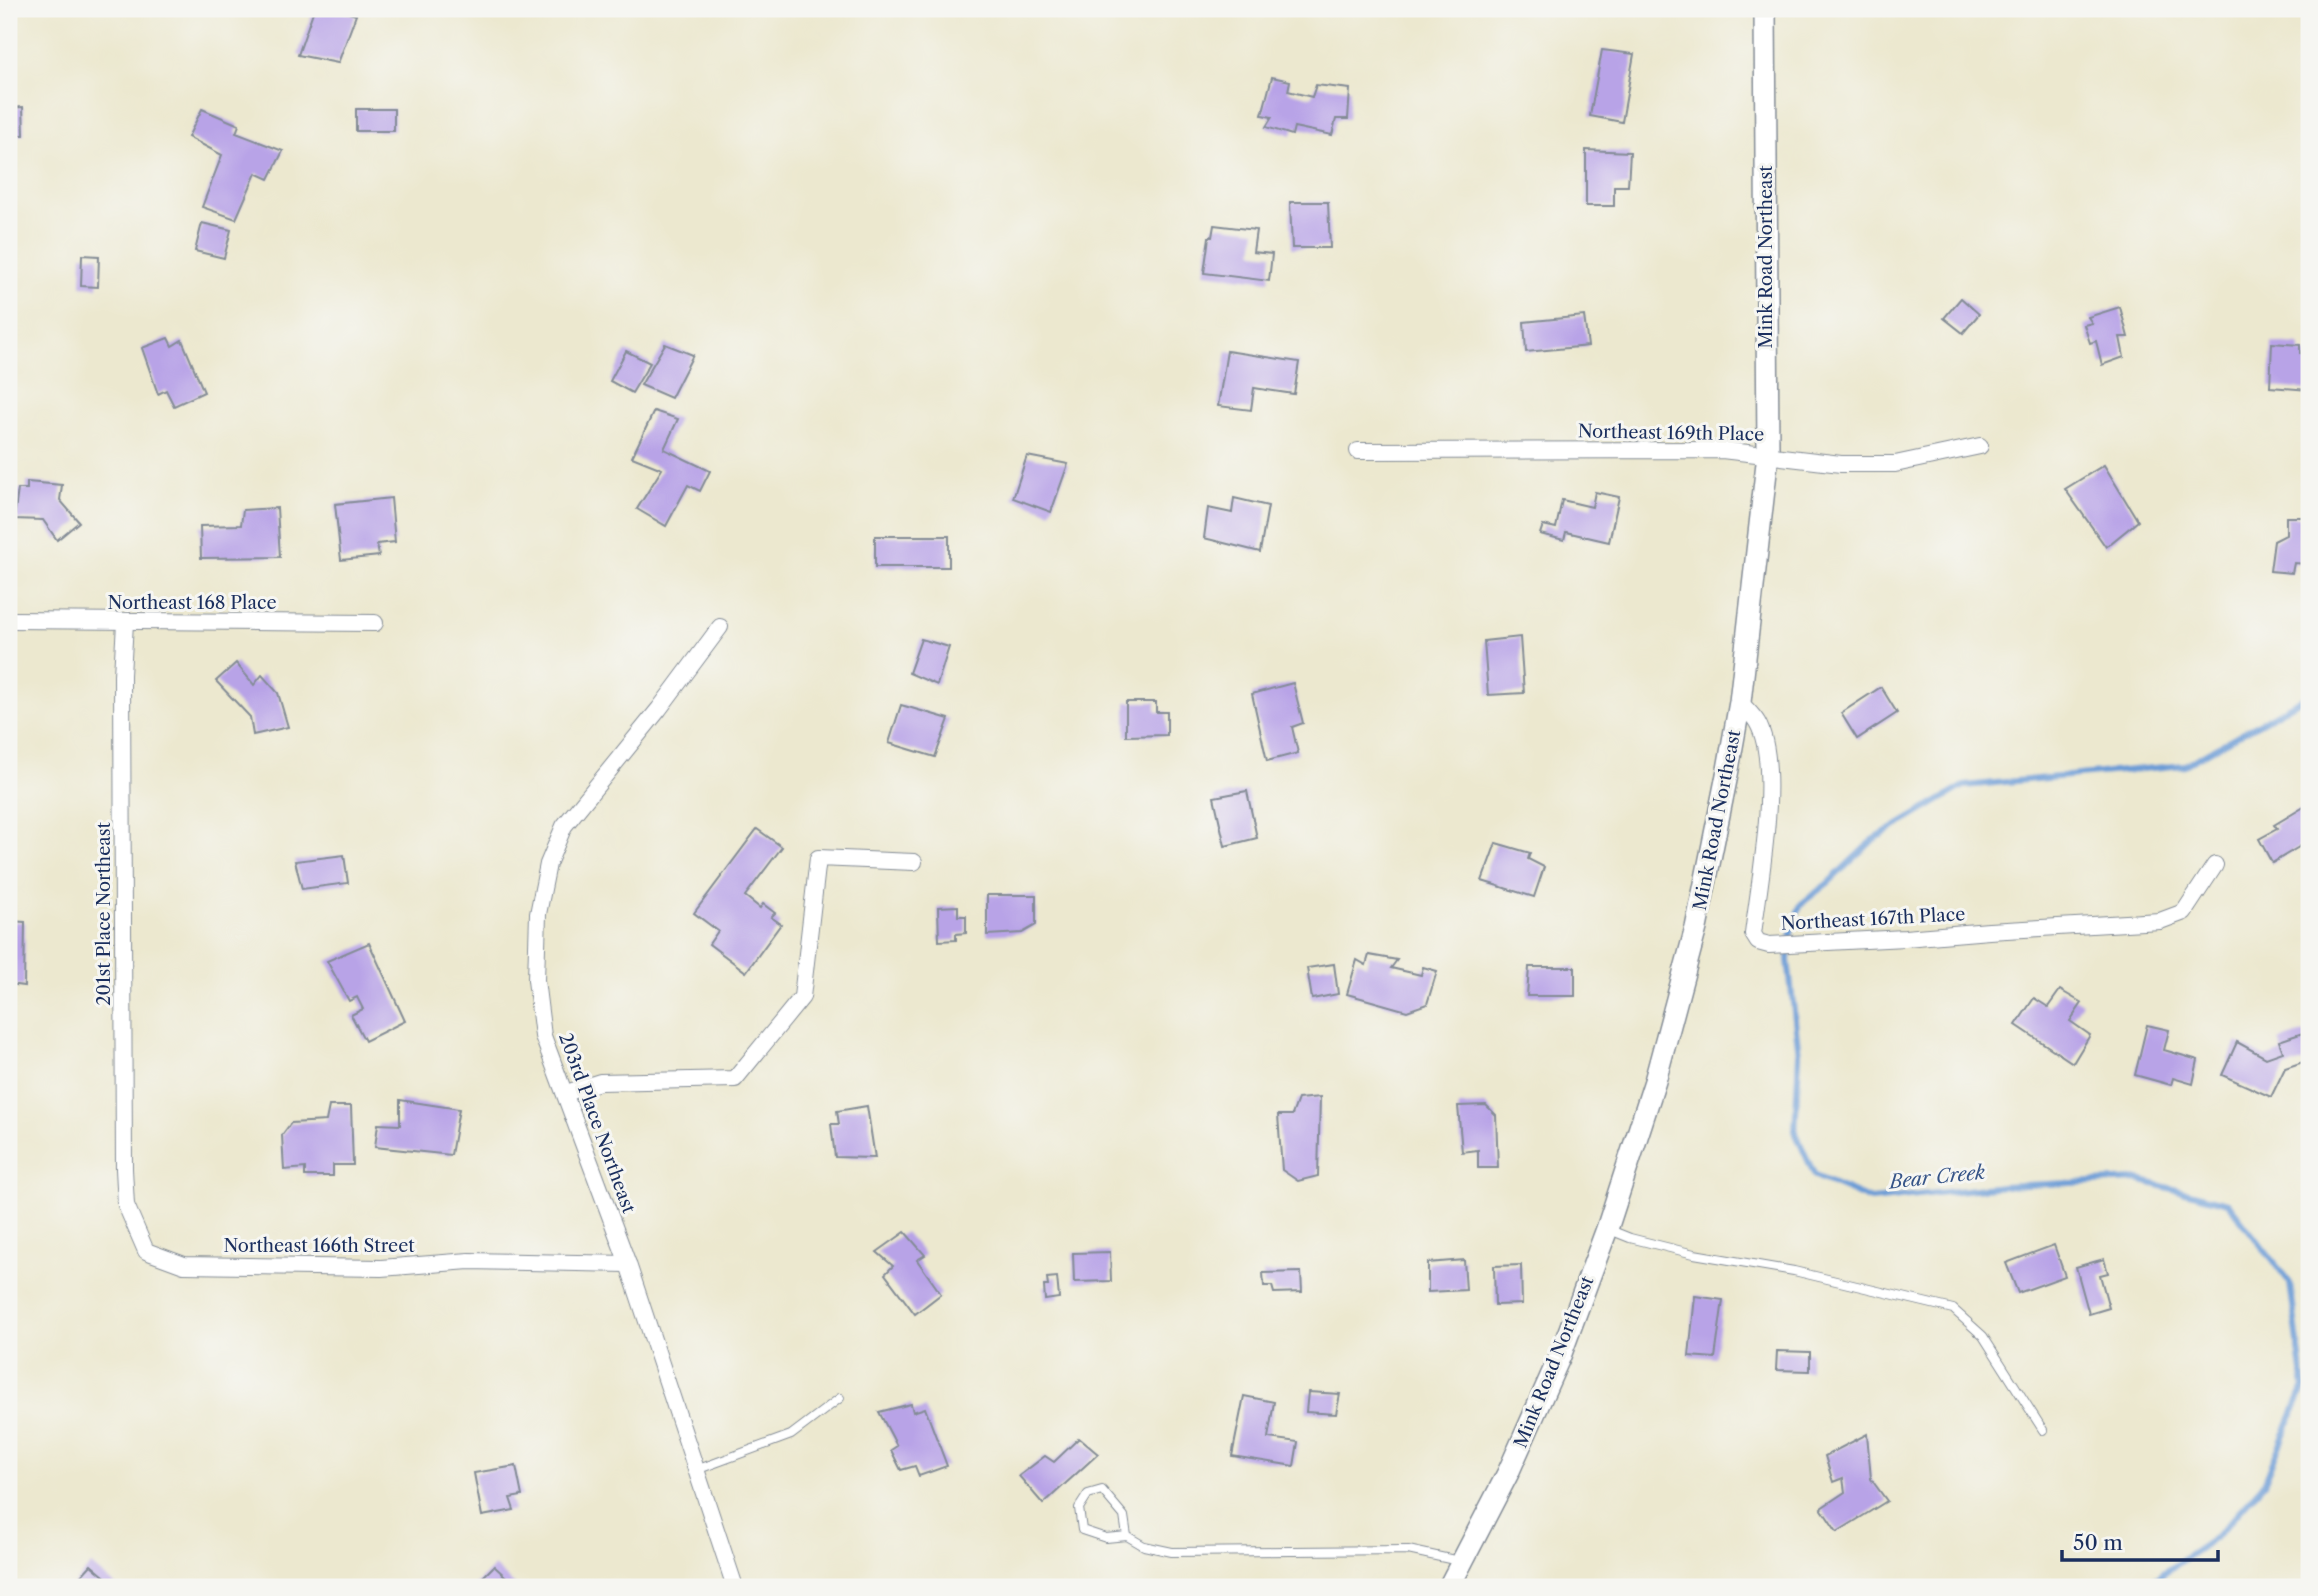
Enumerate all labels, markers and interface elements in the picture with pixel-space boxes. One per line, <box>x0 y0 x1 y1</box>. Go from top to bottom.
street label: Mink Road Northeast <box>1755 165 1777 349</box>
street label: Northeast 169th Place <box>1578 420 1764 446</box>
street label: Northeast 168 Place <box>108 592 276 614</box>
street label: Mink Road Northeast <box>1689 727 1745 912</box>
street label: 201st Place Northeast <box>93 822 115 1006</box>
street label: Northeast 167th Place <box>1780 903 1966 935</box>
street label: 203rd Place Northeast <box>554 1030 640 1217</box>
water label: Bear Creek <box>1886 1161 1986 1194</box>
street label: Northeast 166th Street <box>223 1235 415 1257</box>
street label: Mink Road Northeast <box>1509 1272 1599 1451</box>
scale bar <box>2062 1519 2218 1563</box>
text: 50 m <box>2073 1530 2123 1555</box>

